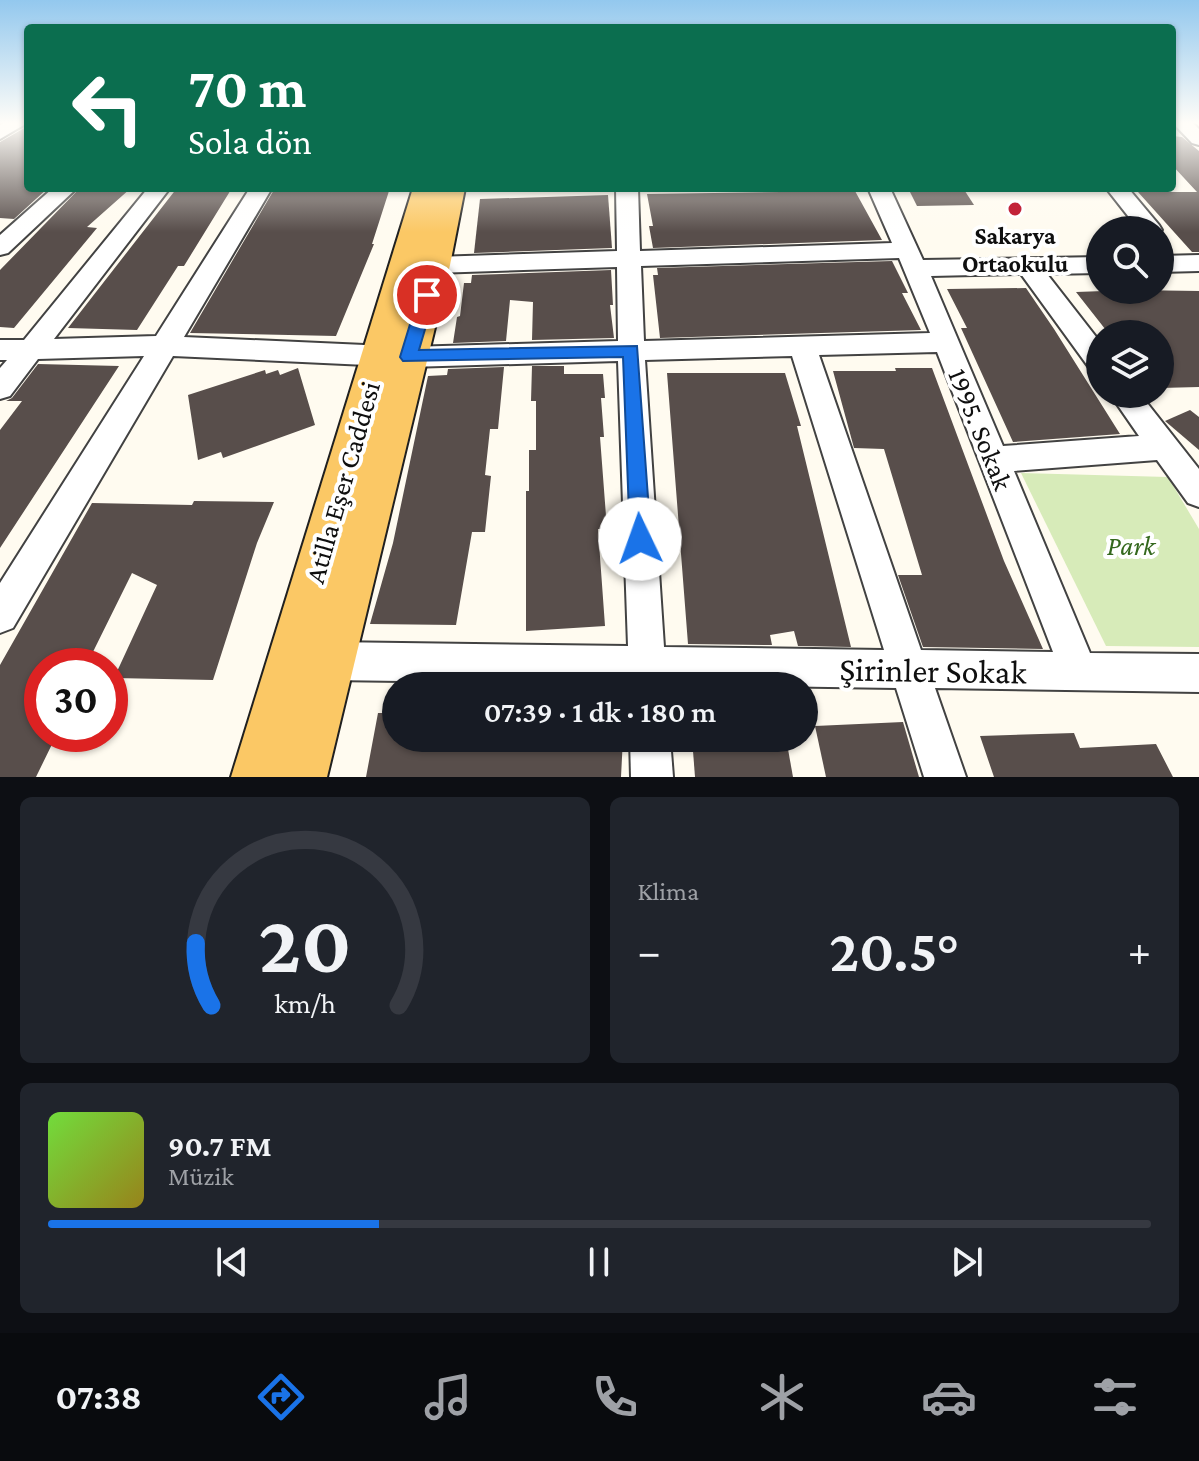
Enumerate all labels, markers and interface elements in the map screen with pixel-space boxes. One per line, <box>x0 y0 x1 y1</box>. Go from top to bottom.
icon: left <box>56 56 160 160</box>
text: 70 m <box>188 57 307 119</box>
text: Sola dön <box>188 122 312 162</box>
marker: Sakarya Ortaokulu <box>1006 200 1024 218</box>
map controls <box>1086 216 1174 408</box>
button: search <box>1086 216 1174 304</box>
place label: Sakarya Ortaokulu <box>962 222 1068 277</box>
pin <box>393 261 461 329</box>
icon: arrive <box>405 273 449 317</box>
button: layers <box>1086 320 1174 408</box>
street label: 1995. Sokak <box>942 364 1019 495</box>
street label: Atilla Eşer Caddesi <box>299 378 386 587</box>
position arrow <box>598 497 682 581</box>
park label: Park <box>1107 530 1157 561</box>
speed limit sign: 30 <box>24 648 128 752</box>
street label: Şirinler Sokak <box>839 650 1028 692</box>
text: 07:39 · 1 dk · 180 m <box>484 695 716 728</box>
text: Klima <box>638 877 699 906</box>
text: 20 <box>258 897 351 990</box>
text: 20.5° <box>829 917 959 984</box>
text: − <box>638 927 661 975</box>
text: + <box>1128 927 1151 975</box>
text: km/h <box>274 987 336 1019</box>
text: 90.7 FM <box>168 1129 272 1162</box>
text: Müzik <box>168 1162 234 1191</box>
icon: previous <box>210 1240 254 1284</box>
icon: pause <box>577 1240 621 1284</box>
icon: next <box>945 1240 989 1284</box>
icon: directions <box>253 1369 309 1425</box>
icon: music <box>420 1369 476 1425</box>
icon: phone <box>587 1369 643 1425</box>
icon: climate <box>754 1369 810 1425</box>
icon: car <box>921 1369 977 1425</box>
icon: filters <box>1087 1369 1143 1425</box>
text: 07:38 <box>55 1377 142 1417</box>

